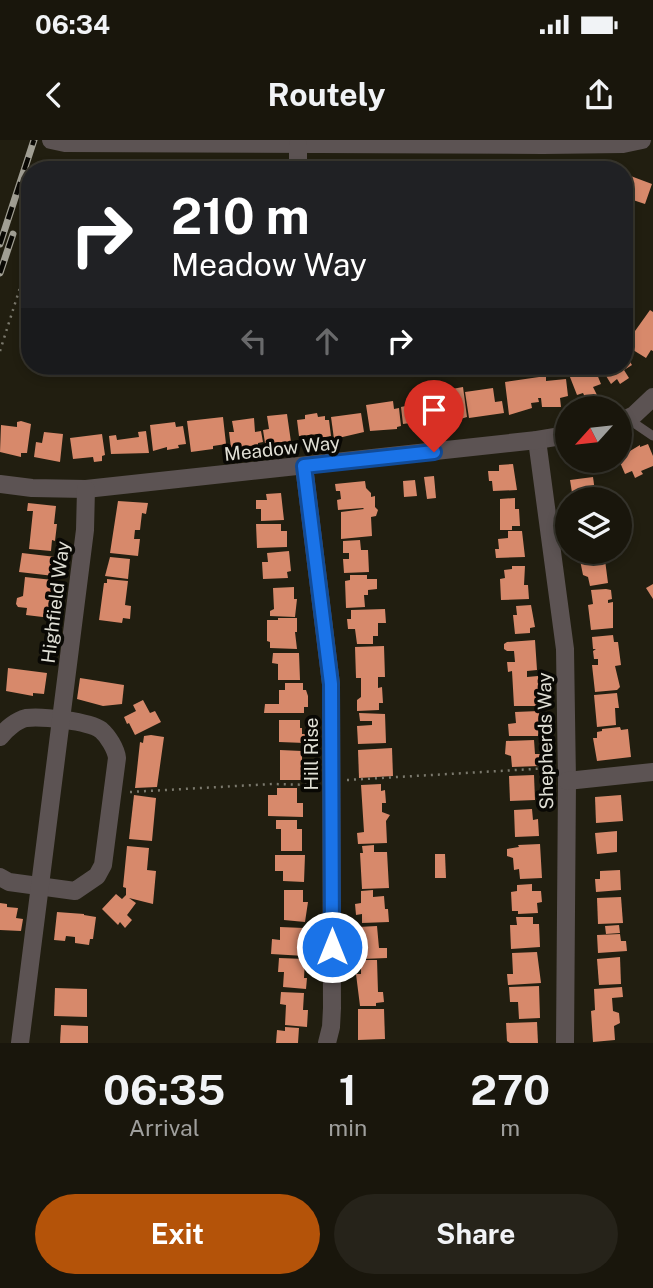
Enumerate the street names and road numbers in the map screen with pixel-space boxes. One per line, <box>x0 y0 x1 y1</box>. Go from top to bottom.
street label: Meadow Way <box>223 431 341 465</box>
street label: Highfield Way <box>37 540 73 664</box>
street label: Shepherds Way <box>533 672 557 810</box>
street label: Hill Rise <box>300 717 322 791</box>

